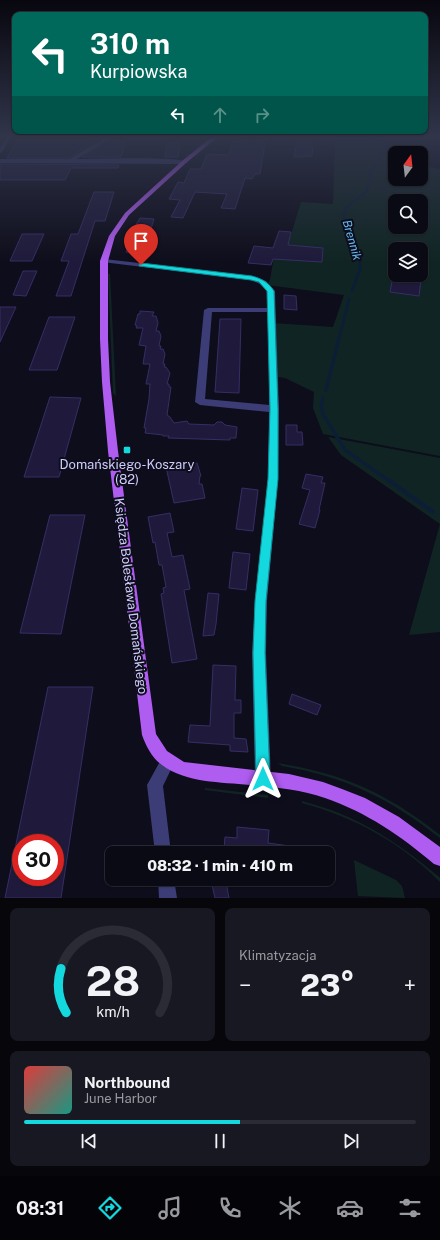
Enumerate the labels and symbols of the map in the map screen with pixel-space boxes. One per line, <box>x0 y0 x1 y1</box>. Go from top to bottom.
north arrow <box>388 146 428 186</box>
water label: Brennik <box>340 218 365 262</box>
pin <box>124 224 158 265</box>
marker: Domańskiego-Koszary (82) <box>122 445 132 455</box>
place label: Domańskiego-Koszary (82) <box>60 457 195 487</box>
street label: Księdza Bolesława Domańskiego <box>112 497 150 695</box>
position arrow <box>242 758 284 800</box>
speed limit sign: 30 <box>12 834 64 886</box>

